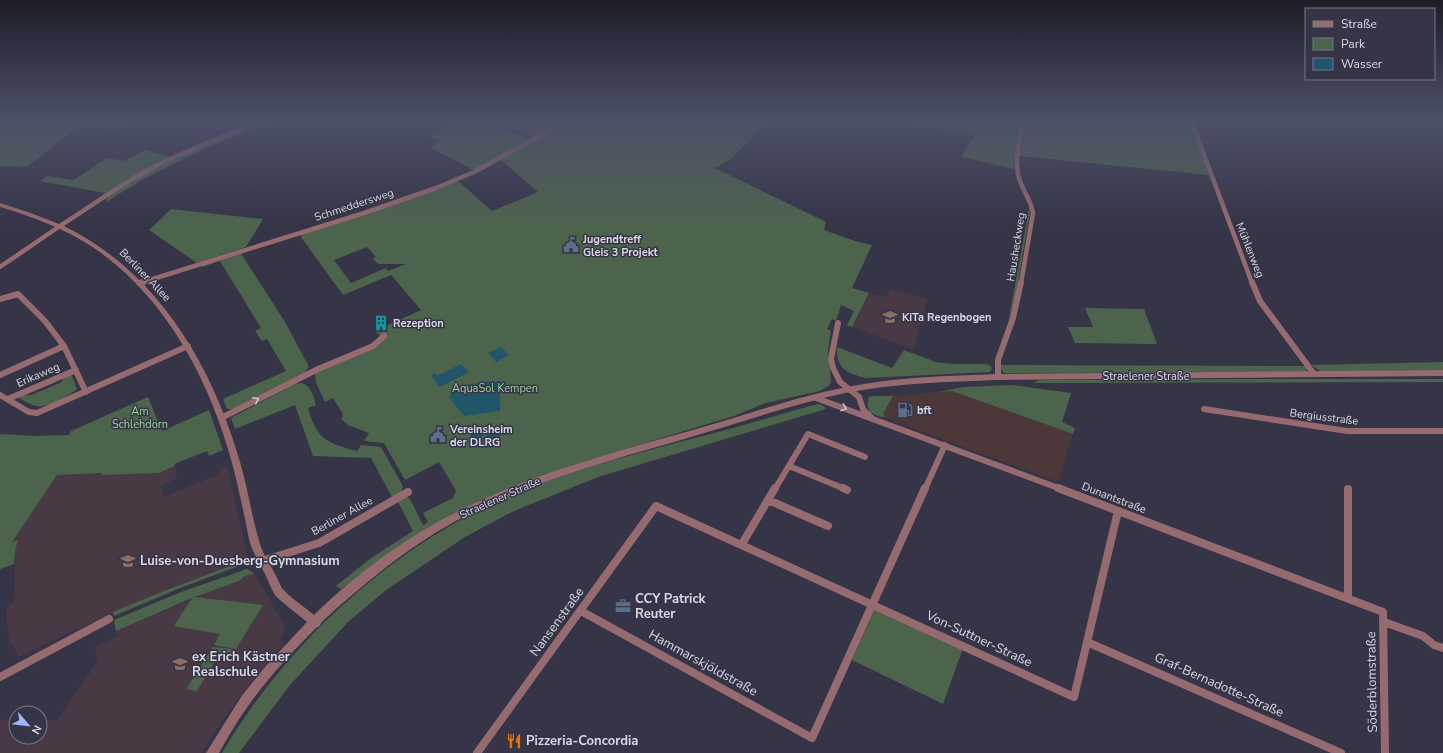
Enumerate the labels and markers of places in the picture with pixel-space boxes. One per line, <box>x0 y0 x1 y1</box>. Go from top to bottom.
place label: Jugendtreff Gleis 3 Projekt <box>582 232 658 260</box>
public building icon: Jugendtreff Gleis 3 Projekt <box>562 236 580 254</box>
school or university icon: KiTa Regenbogen <box>881 308 899 326</box>
place label: KiTa Regenbogen <box>902 310 991 325</box>
building icon: Rezeption <box>372 314 390 332</box>
place label: Rezeption <box>393 316 444 331</box>
fuel station icon: bft <box>896 401 914 419</box>
place label: bft <box>917 403 932 418</box>
place label: Vereinsheim der DLRG <box>449 422 513 450</box>
public building icon: Vereinsheim der DLRG <box>429 426 447 444</box>
school or university icon: Luise-von-Duesberg-Gymnasium <box>119 552 137 570</box>
place label: Luise-von-Duesberg-Gymnasium <box>140 552 340 570</box>
place label: CCY Patrick Reuter <box>635 590 707 623</box>
office icon: CCY Patrick Reuter <box>614 597 632 615</box>
place label: ex Erich Kästner Realschule <box>192 648 291 681</box>
school or university icon: ex Erich Kästner Realschule <box>171 655 189 673</box>
restaurant icon: Pizzeria-Concordia <box>505 732 523 750</box>
place label: Pizzeria-Concordia <box>526 732 638 750</box>

